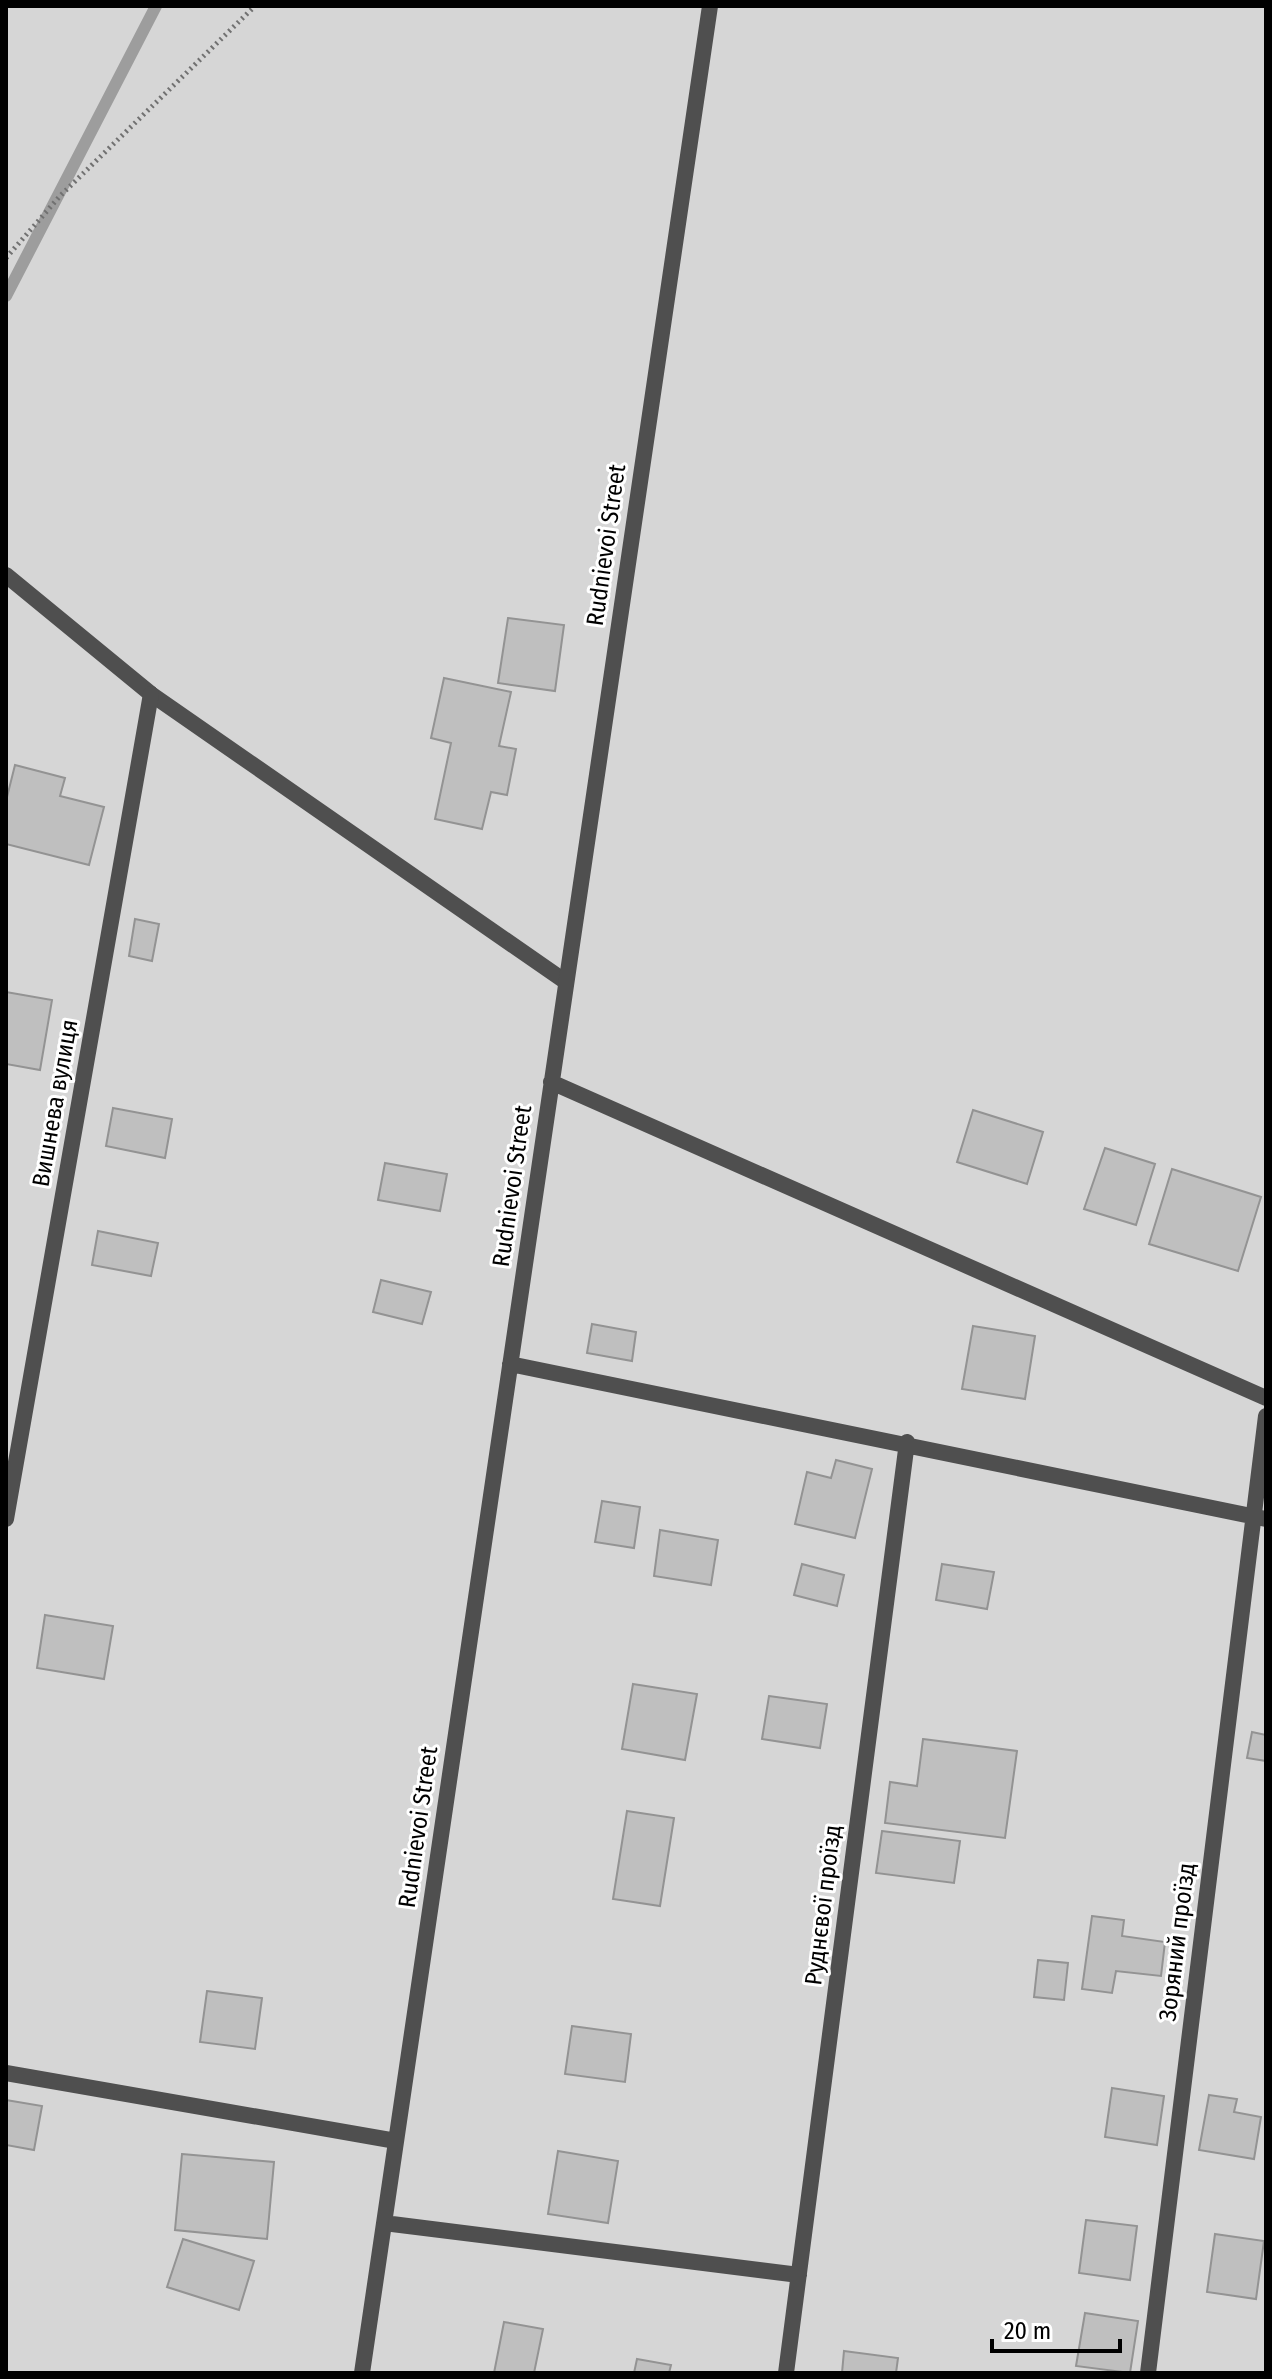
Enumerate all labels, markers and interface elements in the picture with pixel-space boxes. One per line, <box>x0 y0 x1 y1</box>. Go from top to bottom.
street label: Rudnievoi Street <box>581 462 631 628</box>
street label: Вишнева вулиця <box>27 1017 83 1189</box>
street label: Rudnievoi Street <box>487 1103 537 1269</box>
street label: Rudnievoi Street <box>393 1744 443 1910</box>
street label: Руднєвої проїзд <box>799 1823 847 1987</box>
street label: Зоряний проїзд <box>1153 1861 1201 2023</box>
scale bar <box>992 2303 1120 2353</box>
text: 20 m <box>1004 2317 1051 2345</box>

